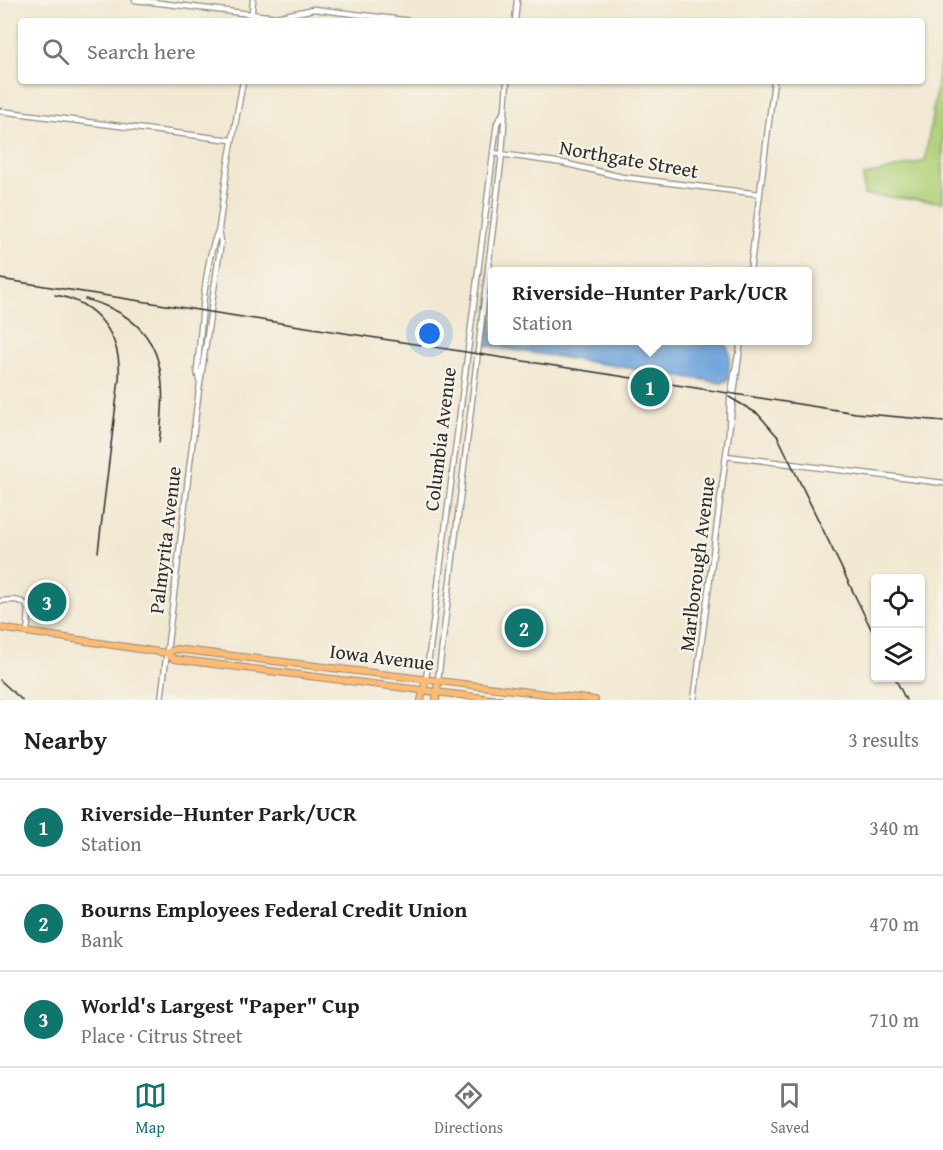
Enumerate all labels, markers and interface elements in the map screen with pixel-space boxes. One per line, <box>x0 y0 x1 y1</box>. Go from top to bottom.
search box <box>18 18 925 84</box>
icon: search <box>39 35 72 68</box>
text: Search here <box>87 35 196 67</box>
street label: Northgate Street <box>557 132 701 185</box>
popup <box>488 267 812 345</box>
text: Riverside–Hunter Park/UCR <box>512 276 788 308</box>
text: Station <box>512 308 573 337</box>
your location <box>415 319 444 348</box>
pin: 1 <box>630 364 670 410</box>
street label: Columbia Avenue <box>416 365 463 513</box>
street label: Palmyrita Avenue <box>141 465 188 615</box>
street label: Marlborough Avenue <box>671 475 722 653</box>
map controls <box>871 574 925 682</box>
button: locate <box>871 574 925 628</box>
pin: 3 <box>28 580 66 624</box>
pin: 2 <box>504 606 544 650</box>
button: layers <box>871 628 925 682</box>
street label: Iowa Avenue <box>328 636 436 677</box>
text: Nearby <box>24 720 107 759</box>
text: 3 results <box>848 725 919 754</box>
text: Riverside–Hunter Park/UCR <box>81 797 357 829</box>
text: 1 <box>38 813 49 842</box>
text: 340 m <box>869 813 919 842</box>
text: Station <box>81 829 141 858</box>
text: Bourns Employees Federal Credit Union <box>81 893 467 925</box>
text: 2 <box>38 909 49 938</box>
text: 470 m <box>869 909 919 938</box>
text: Bank <box>81 925 123 954</box>
text: World's Largest "Paper" Cup <box>81 989 360 1021</box>
text: 3 <box>38 1005 49 1034</box>
text: 710 m <box>869 1005 919 1034</box>
text: Place · Citrus Street <box>81 1021 243 1050</box>
tab: Map <box>134 1079 167 1139</box>
tab: Directions <box>434 1079 503 1139</box>
tab: Saved <box>770 1079 809 1139</box>

